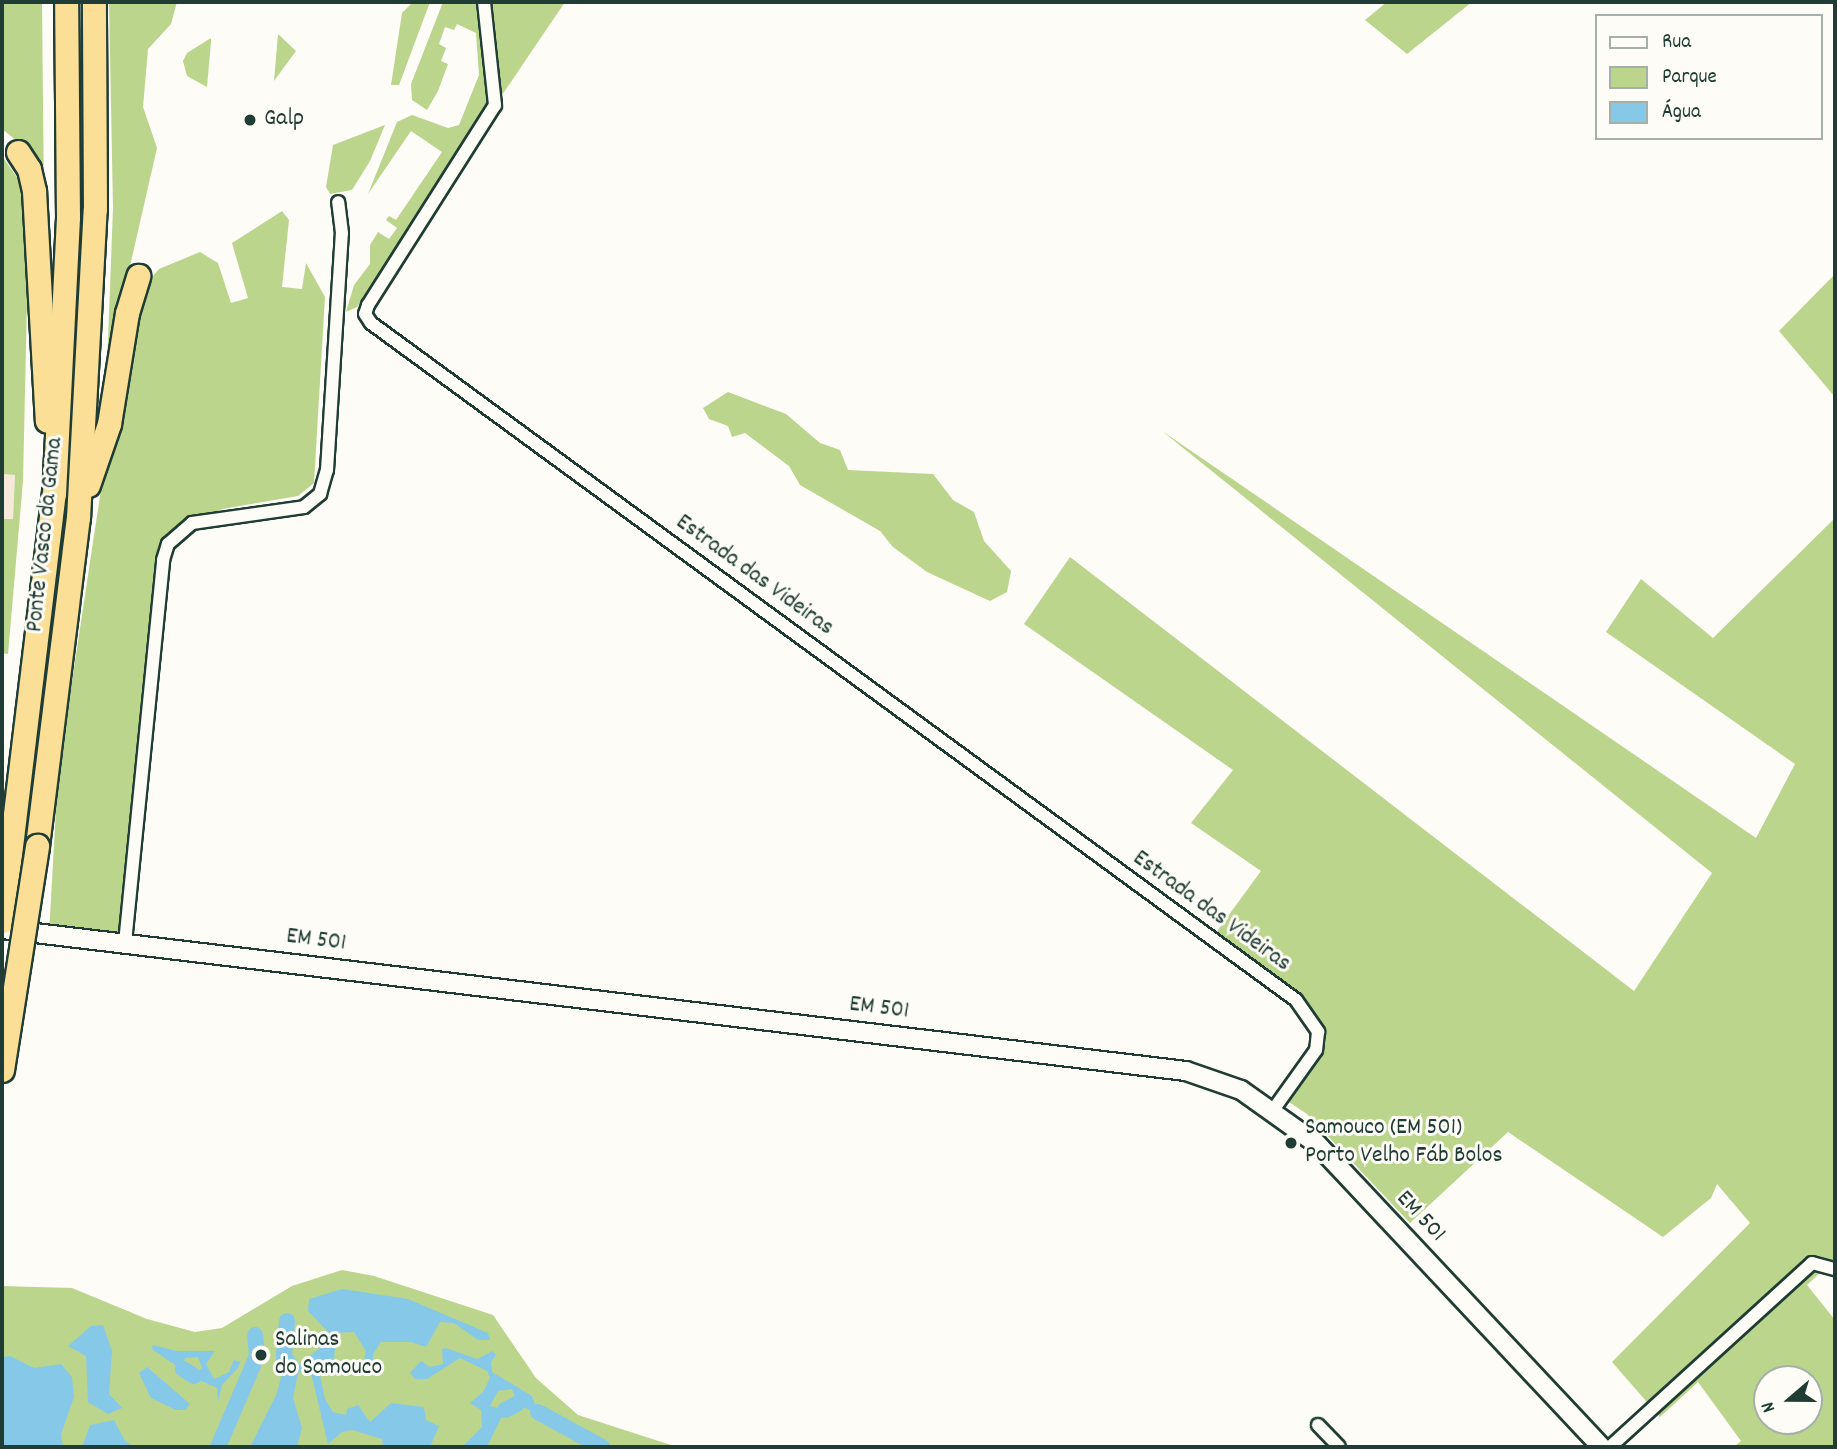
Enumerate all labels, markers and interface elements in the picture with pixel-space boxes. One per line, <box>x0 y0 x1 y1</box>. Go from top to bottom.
legend <box>1596 14 1823 140</box>
text: Rua <box>1662 28 1691 58</box>
text: Parque <box>1662 63 1717 93</box>
text: Água <box>1662 98 1701 128</box>
place label: Galp <box>264 106 304 134</box>
marker: Galp <box>242 112 258 128</box>
street label: Ponte Vasco da Gama <box>21 436 71 634</box>
street label: Estrada das Videiras <box>669 509 839 643</box>
street label: Estrada das Videiras <box>1126 845 1296 979</box>
street label: EM 501 <box>285 923 347 959</box>
street label: EM 501 <box>848 991 910 1027</box>
place label: Samouco (EM 501) Porto Velho Fáb Bolos <box>1305 1115 1503 1171</box>
marker: Samouco (EM 501) Porto Velho Fáb Bolos <box>1283 1135 1299 1151</box>
street label: EM 501 <box>1389 1185 1451 1249</box>
place label: Salinas do Samouco <box>275 1327 382 1383</box>
marker: Salinas do Samouco <box>253 1347 269 1363</box>
north arrow <box>1753 1365 1823 1435</box>
text: N <box>1755 1398 1784 1416</box>

